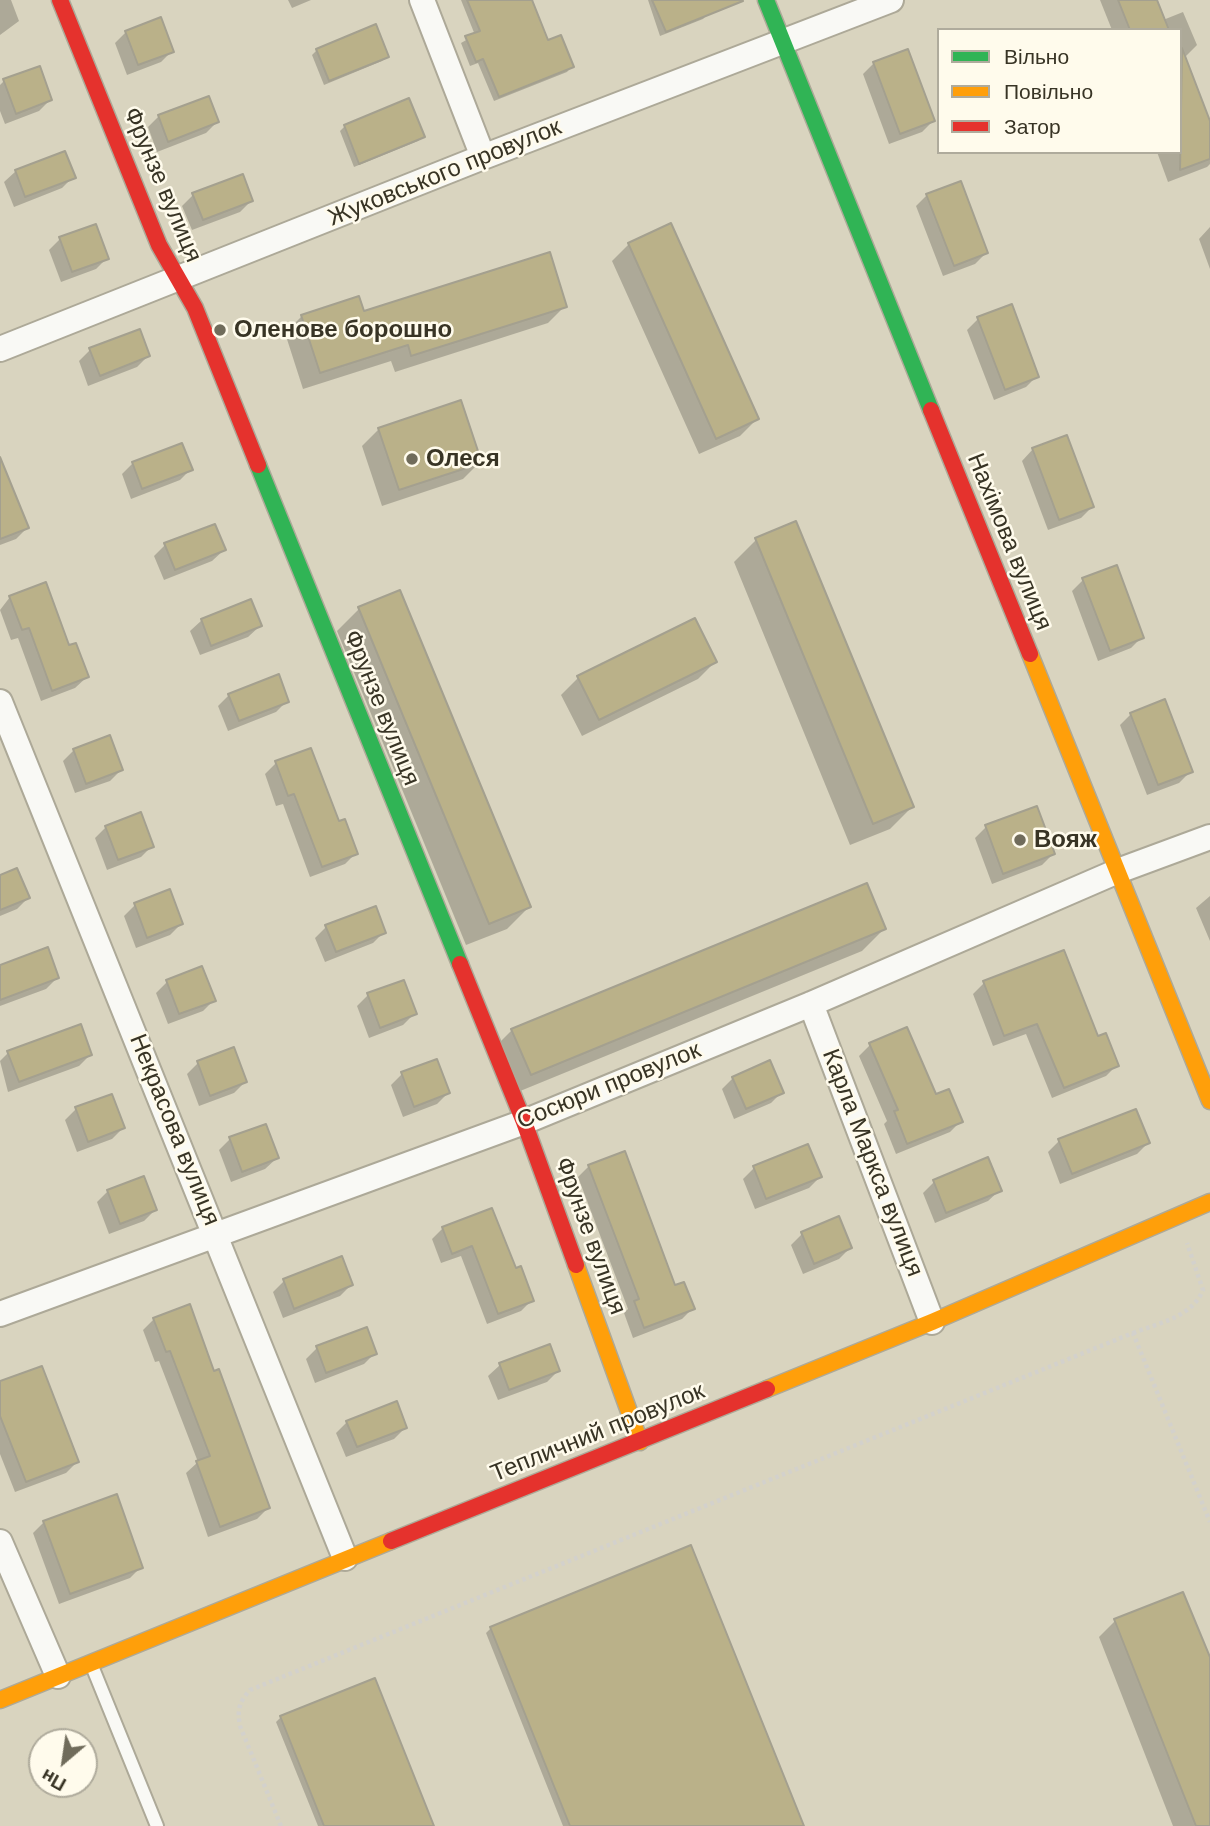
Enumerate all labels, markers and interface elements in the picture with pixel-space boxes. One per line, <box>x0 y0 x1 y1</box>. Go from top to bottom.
legend <box>937 28 1182 154</box>
text: Вільно <box>1004 45 1069 68</box>
text: Повільно <box>1004 80 1093 103</box>
street label: Фрунзе вулиця <box>116 103 208 267</box>
street label: Жуковського провулок <box>324 113 566 233</box>
text: Затор <box>1004 115 1061 138</box>
place label: Оленове борошно <box>234 316 452 344</box>
marker: Оленове борошно <box>212 322 228 338</box>
place label: Олеся <box>426 445 500 473</box>
street label: Нахімова вулиця <box>960 449 1058 635</box>
marker: Олеся <box>404 451 420 467</box>
street label: Фрунзе вулиця <box>337 626 425 790</box>
place label: Вояж <box>1034 826 1097 854</box>
marker: Вояж <box>1012 832 1028 848</box>
street label: Некрасова вулиця <box>122 1030 226 1230</box>
street label: Сосюри провулок <box>513 1036 705 1136</box>
street label: Карла Маркса вулиця <box>815 1045 929 1281</box>
street label: Фрунзе вулиця <box>548 1153 632 1319</box>
street label: Тепличний провулок <box>487 1377 709 1489</box>
north arrow <box>28 1728 98 1798</box>
text: Пн <box>37 1765 70 1795</box>

